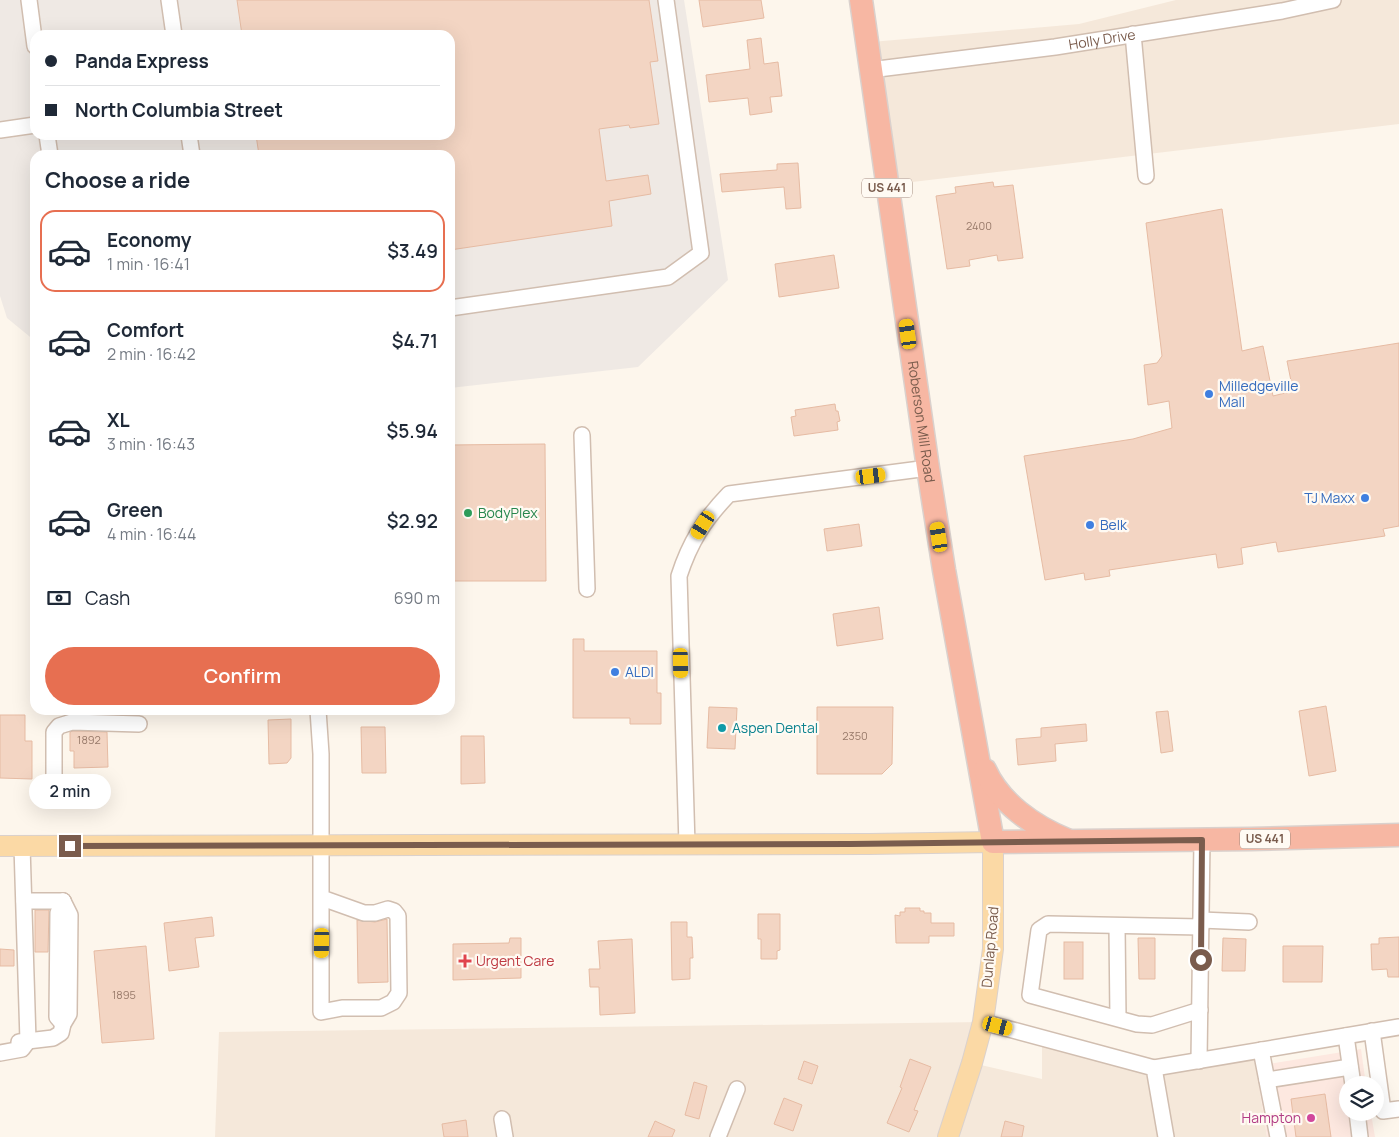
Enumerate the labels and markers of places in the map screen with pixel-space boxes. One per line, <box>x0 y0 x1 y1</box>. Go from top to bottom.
place label: Milledgeville Mall <box>1219 376 1298 411</box>
marker: Milledgeville Mall <box>1203 388 1215 400</box>
place label: TJ Maxx <box>1304 488 1356 507</box>
marker: TJ Maxx <box>1359 492 1371 504</box>
place label: BodyPlex <box>478 503 538 522</box>
marker: BodyPlex <box>462 507 474 519</box>
place label: Belk <box>1100 515 1128 534</box>
marker: Belk <box>1084 519 1096 531</box>
place label: ALDI <box>625 662 654 681</box>
marker: ALDI <box>609 666 621 678</box>
place label: Aspen Dental <box>732 718 818 737</box>
marker: Aspen Dental <box>716 722 728 734</box>
place label: Urgent Care <box>476 951 554 970</box>
marker: Urgent Care <box>458 954 472 968</box>
place label: Hampton <box>1242 1108 1301 1127</box>
marker: Hampton <box>1305 1112 1317 1124</box>

